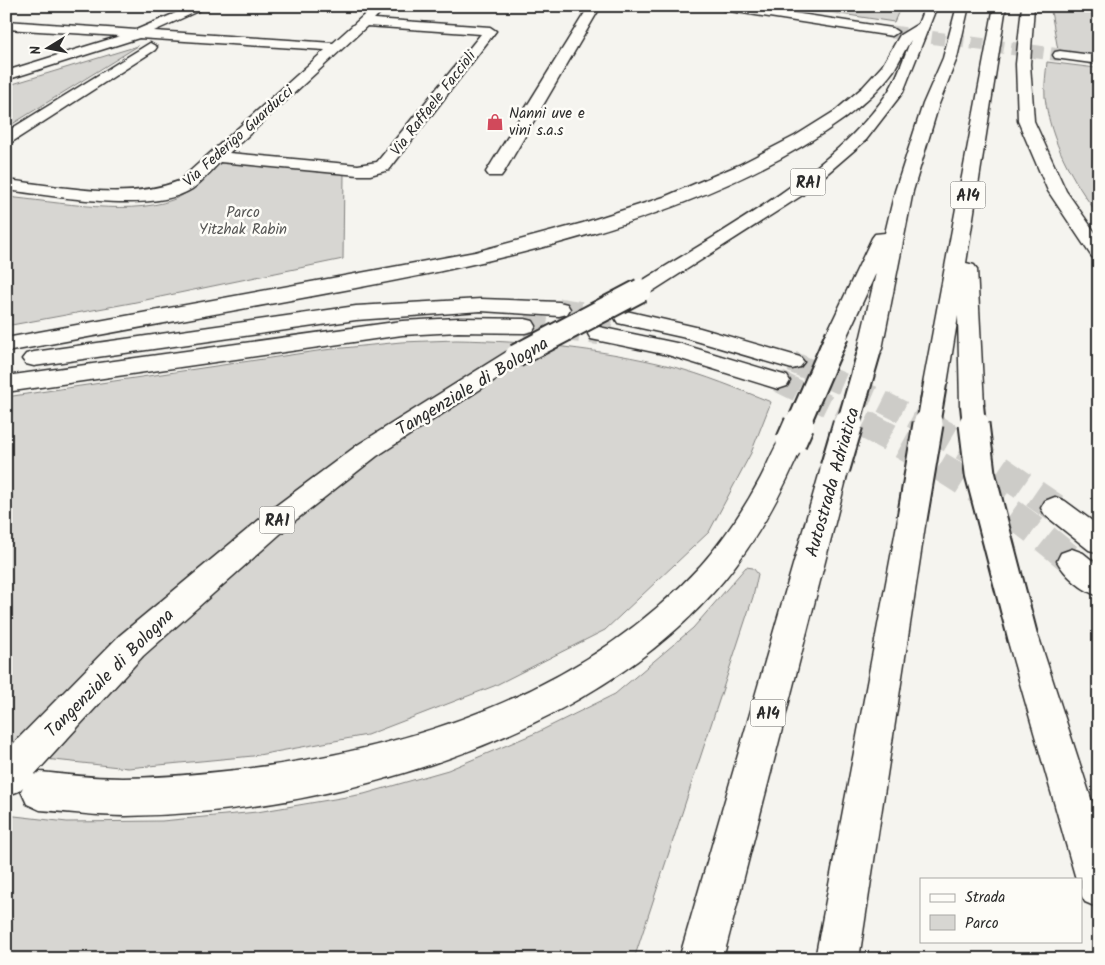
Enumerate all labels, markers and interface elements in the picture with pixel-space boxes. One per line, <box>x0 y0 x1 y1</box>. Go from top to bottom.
north arrow <box>22 22 72 72</box>
text: N <box>25 44 48 56</box>
street label: Via Raffaele Faccioli <box>385 45 483 161</box>
street label: Via Federigo Guarducci <box>178 79 300 193</box>
place label: Nanni uve e vini s.a.s <box>509 102 585 143</box>
shop icon: Nanni uve e vini s.a.s <box>485 112 505 132</box>
road number: RA1 <box>790 168 826 196</box>
road number: A14 <box>950 182 986 208</box>
park label: Parco Yitzhak Rabin <box>199 201 287 242</box>
street label: Tangenziale di Bologna <box>391 330 555 444</box>
street label: Autostrada Adriatica <box>798 404 869 561</box>
road number: RA1 <box>260 506 294 534</box>
street label: Tangenziale di Bologna <box>38 602 182 746</box>
road number: A14 <box>750 700 786 726</box>
legend <box>920 878 1082 942</box>
text: Strada <box>965 886 1005 910</box>
text: Parco <box>965 912 999 936</box>

